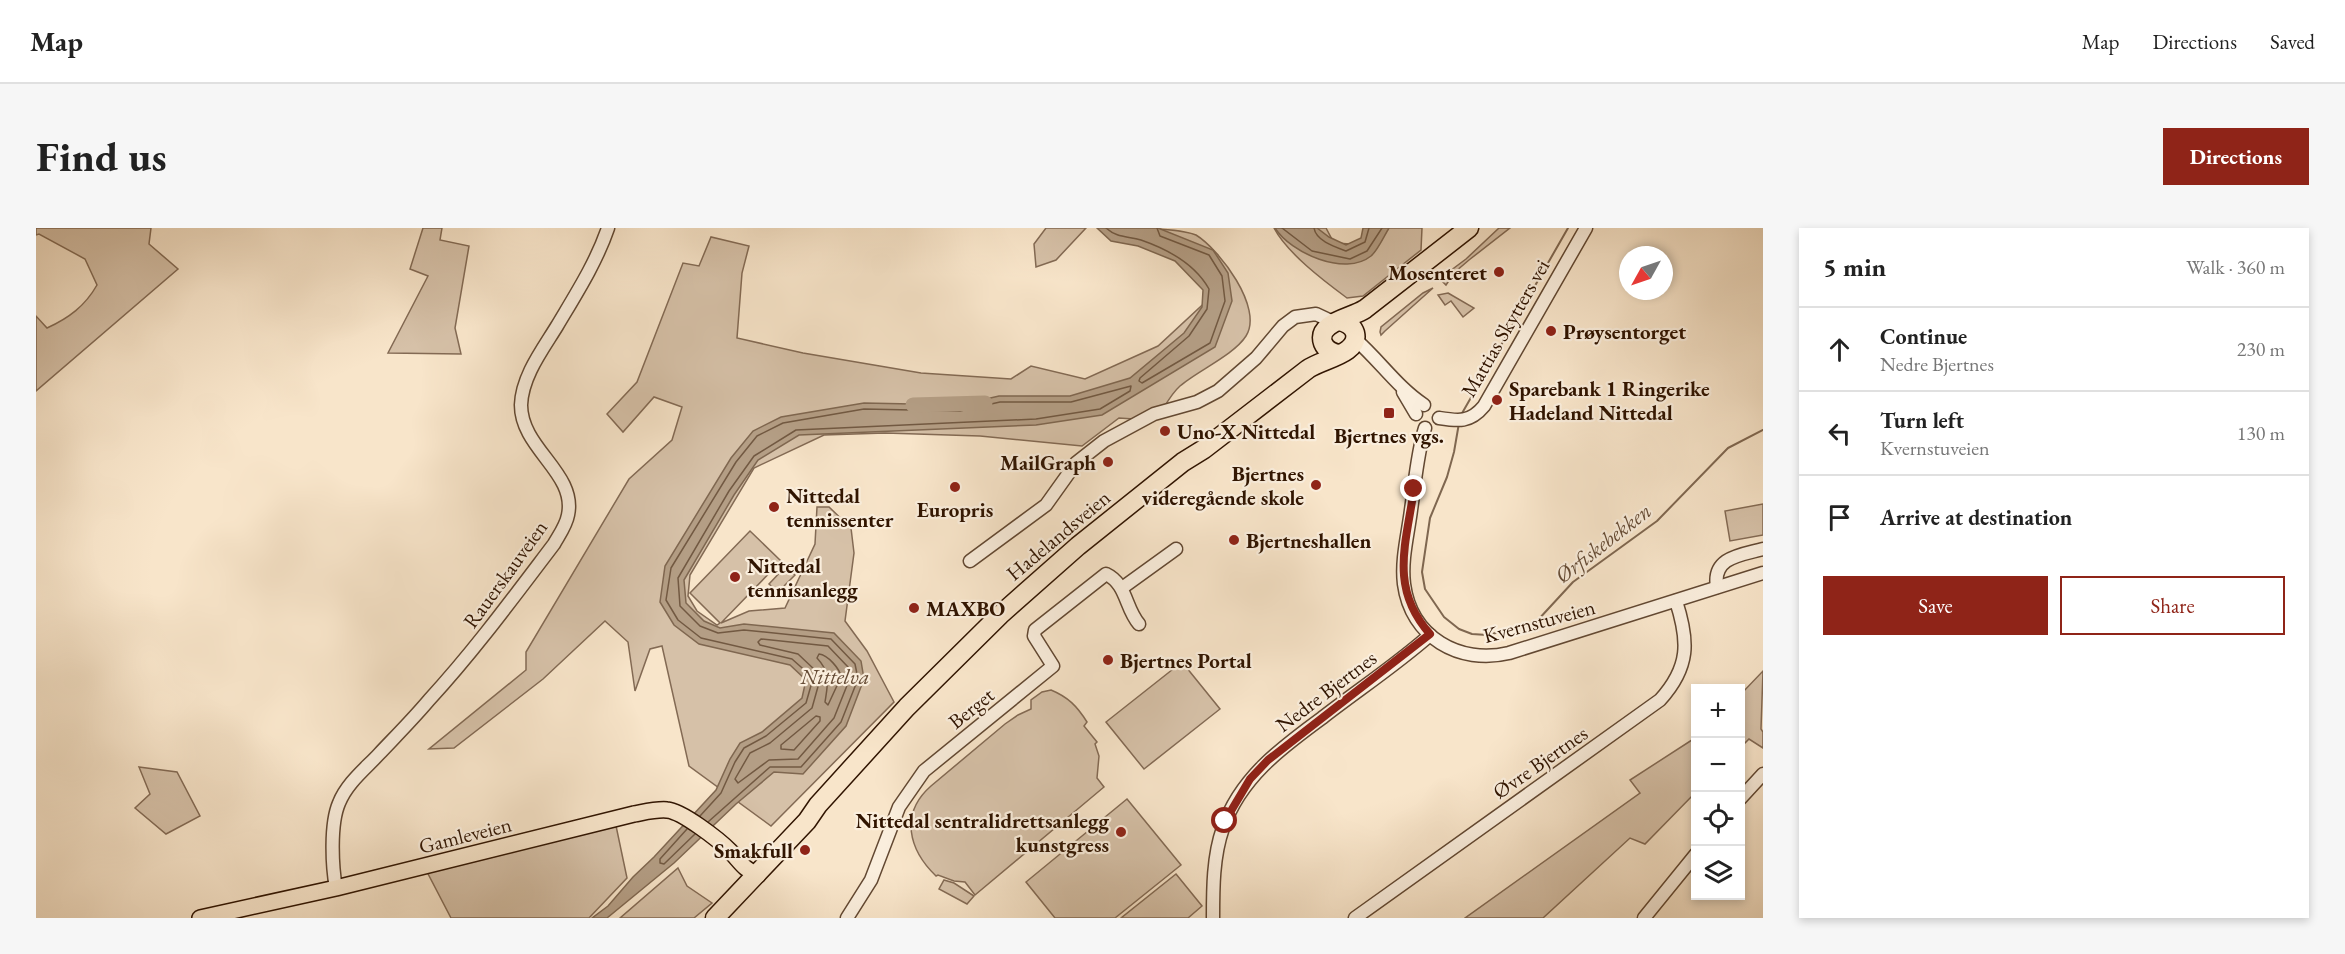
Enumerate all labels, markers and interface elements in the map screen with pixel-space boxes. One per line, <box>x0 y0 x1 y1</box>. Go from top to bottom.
text: Map <box>30 23 83 59</box>
text: Map <box>2082 28 2119 55</box>
text: Directions <box>2152 28 2237 55</box>
text: Saved <box>2270 28 2315 55</box>
button: Directions <box>2163 128 2309 185</box>
text: Find us <box>36 129 167 184</box>
north arrow <box>1619 246 1673 300</box>
text: 5 min <box>1823 250 1886 284</box>
street label: Mattias Skytters vei <box>1455 254 1555 402</box>
text: Walk · 360 m <box>2186 254 2285 280</box>
place label: Mosenteret <box>1388 259 1487 286</box>
marker: Mosenteret <box>1492 265 1506 279</box>
place label: Prøysentorget <box>1563 318 1686 345</box>
text: Continue <box>1880 322 1967 351</box>
marker: Prøysentorget <box>1544 324 1558 338</box>
icon: ahead <box>1823 333 1856 366</box>
text: 230 m <box>2237 336 2285 362</box>
text: Nedre Bjertnes <box>1880 351 1994 377</box>
place label: Sparebank 1 Ringerike Hadeland Nittedal <box>1509 375 1710 426</box>
marker: Sparebank 1 Ringerike Hadeland Nittedal <box>1490 393 1504 407</box>
marker: Bjertnes vgs. <box>1382 406 1396 420</box>
text: Turn left <box>1880 406 1964 435</box>
icon: left <box>1823 417 1856 450</box>
place label: Uno-X Nittedal <box>1177 418 1315 445</box>
text: 130 m <box>2237 420 2285 446</box>
place label: Bjertnes vgs. <box>1334 422 1444 449</box>
marker: Uno-X Nittedal <box>1158 424 1172 438</box>
text: Kvernstuveien <box>1880 435 1990 461</box>
place label: MailGraph <box>1000 449 1096 476</box>
marker: MailGraph <box>1101 455 1115 469</box>
place label: Bjertnes videregående skole <box>1142 460 1304 511</box>
route end <box>1400 475 1426 501</box>
marker: Bjertnes videregående skole <box>1309 478 1323 492</box>
marker: Europris <box>948 480 962 494</box>
place label: Nittedal tennissenter <box>786 482 894 533</box>
street label: Hadelandsveien <box>1001 484 1115 586</box>
place label: Europris <box>917 496 993 523</box>
water label: Ørfiskebekken <box>1549 496 1657 590</box>
marker: Nittedal tennissenter <box>767 500 781 514</box>
icon: arrive <box>1823 501 1856 534</box>
text: Arrive at destination <box>1880 503 2072 532</box>
street label: Rauerskauveien <box>457 515 553 633</box>
place label: Bjertneshallen <box>1246 527 1372 554</box>
marker: Bjertneshallen <box>1227 533 1241 547</box>
place label: Nittedal tennisanlegg <box>747 552 858 603</box>
marker: Nittedal tennisanlegg <box>728 570 742 584</box>
button: Save <box>1823 576 2048 635</box>
button: Share <box>2060 576 2285 635</box>
street label: Kvernstuveien <box>1480 593 1598 649</box>
place label: MAXBO <box>926 595 1005 622</box>
marker: MAXBO <box>907 601 921 615</box>
street label: Nedre Bjertnes <box>1270 644 1382 738</box>
place label: Bjertnes Portal <box>1120 647 1252 674</box>
marker: Bjertnes Portal <box>1101 653 1115 667</box>
water label: Nittelva <box>799 662 870 691</box>
street label: Berget <box>943 681 1000 735</box>
map controls <box>1691 684 1745 900</box>
button: + <box>1691 684 1745 738</box>
street label: Øvre Bjertnes <box>1487 719 1593 805</box>
button: − <box>1691 738 1745 792</box>
button: locate <box>1691 792 1745 846</box>
place label: Nittedal sentralidrettsanlegg kunstgress <box>856 807 1109 858</box>
route start <box>1211 807 1237 833</box>
street label: Gamleveien <box>416 810 514 860</box>
marker: Nittedal sentralidrettsanlegg kunstgress <box>1114 825 1128 839</box>
place label: Smakfull <box>714 837 793 864</box>
marker: Smakfull <box>798 843 812 857</box>
button: layers <box>1691 846 1745 900</box>

